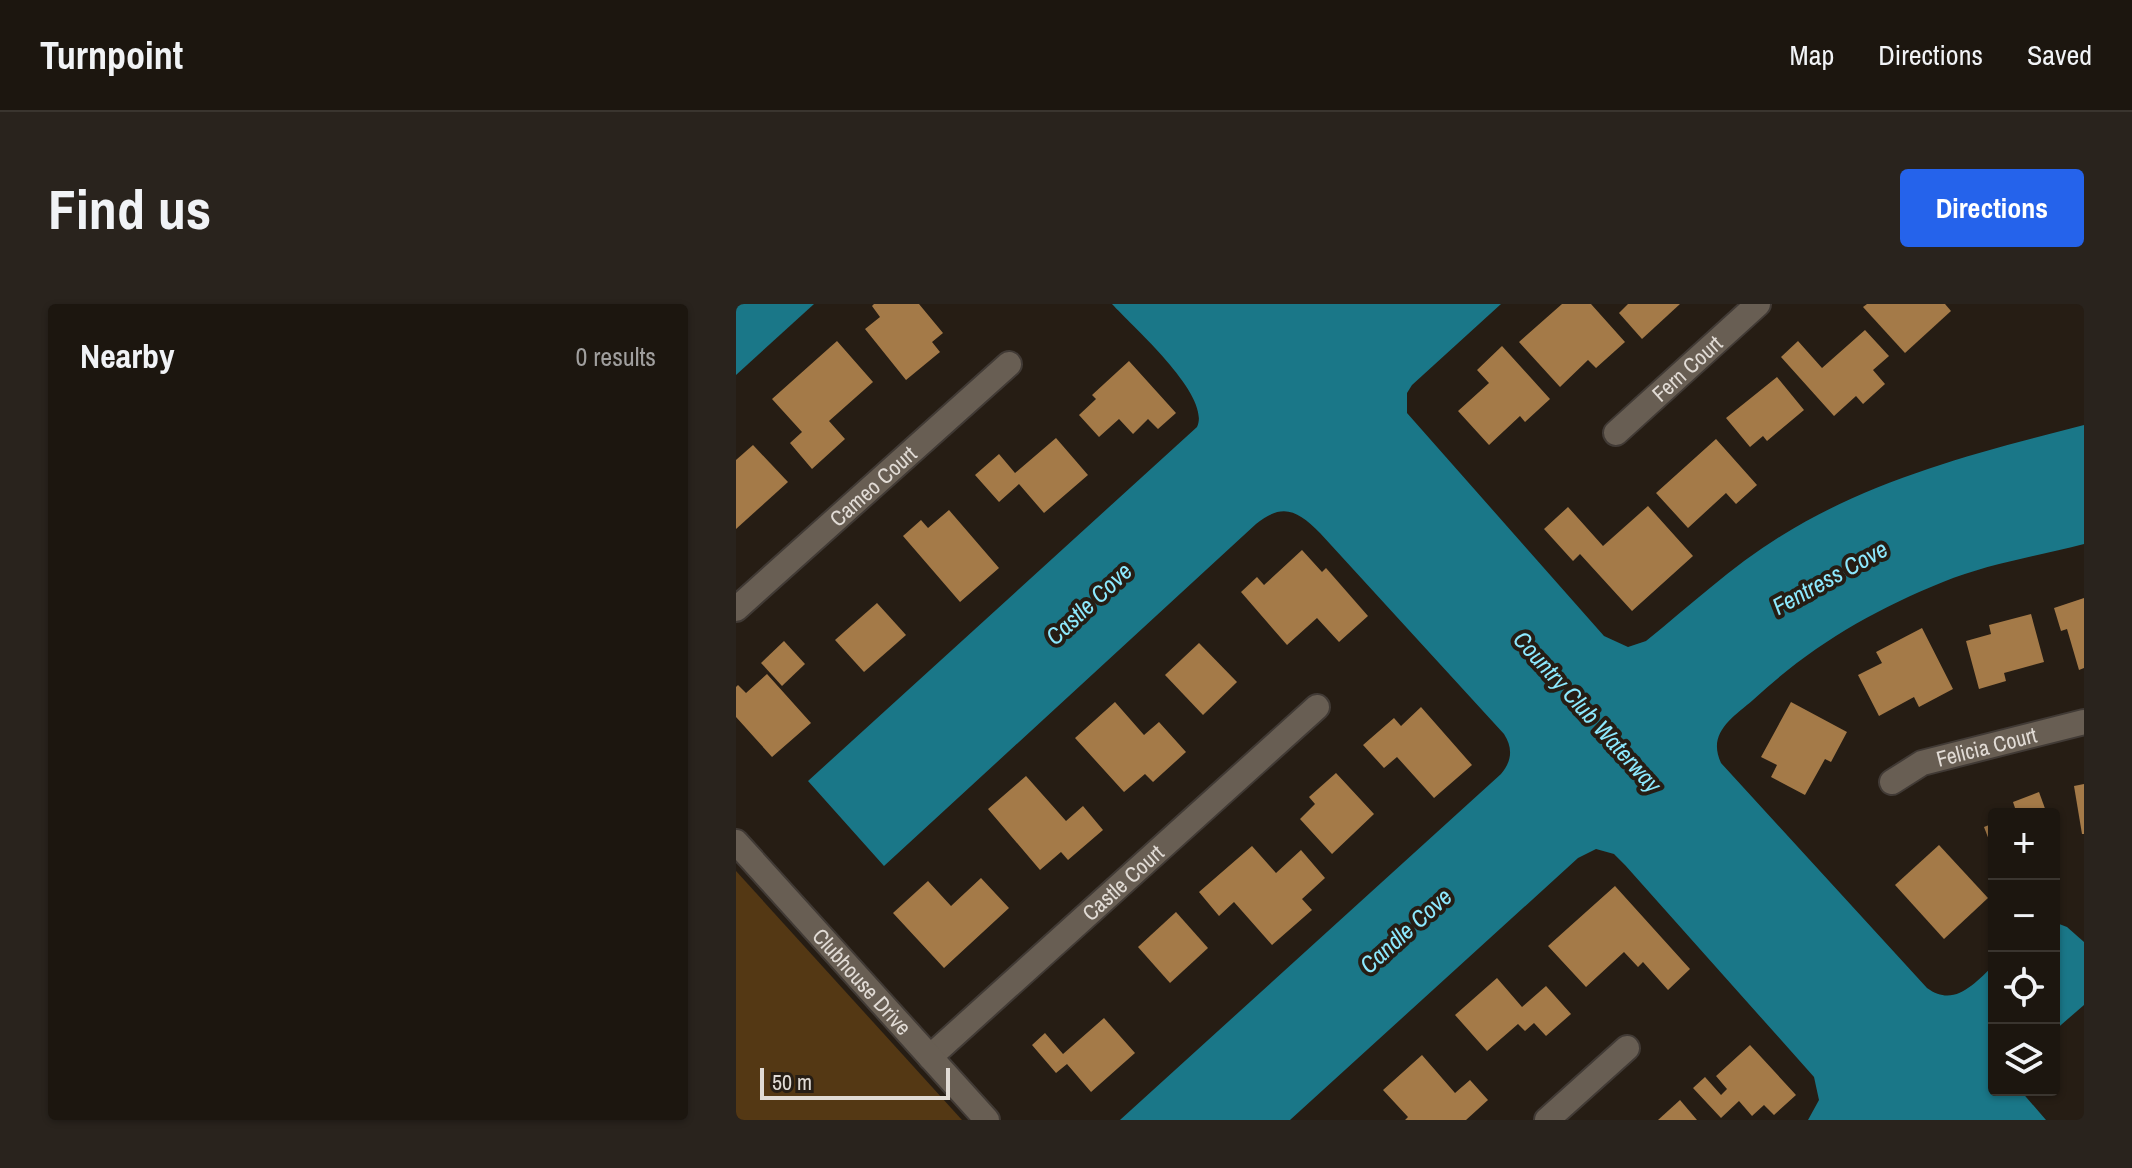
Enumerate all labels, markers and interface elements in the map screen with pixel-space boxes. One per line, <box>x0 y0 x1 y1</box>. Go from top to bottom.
text: Turnpoint <box>40 30 183 81</box>
text: Map <box>1790 36 1834 74</box>
text: Directions <box>1878 36 1983 74</box>
text: Saved <box>2027 36 2092 74</box>
button: Directions <box>1900 169 2084 247</box>
text: Find us <box>48 171 211 246</box>
street label: Fern Court <box>1645 329 1729 408</box>
text: Nearby <box>80 333 175 379</box>
text: 0 results <box>575 339 656 374</box>
street label: Cameo Court <box>823 439 923 533</box>
water label: Fentress Cove <box>1766 532 1893 622</box>
water label: Castle Cove <box>1038 555 1138 652</box>
water label: Country Club Waterway <box>1506 624 1670 800</box>
street label: Felicia Court <box>1933 720 2040 774</box>
map controls <box>1988 808 2060 1096</box>
button: + <box>1988 808 2060 880</box>
street label: Castle Court <box>1076 838 1170 927</box>
water label: Candle Cove <box>1352 880 1458 980</box>
button: − <box>1988 880 2060 952</box>
street label: Clubhouse Drive <box>806 922 918 1042</box>
button: locate <box>1988 952 2060 1024</box>
button: layers <box>1988 1024 2060 1096</box>
scale bar <box>760 1064 950 1100</box>
text: 50 m <box>772 1067 812 1097</box>

